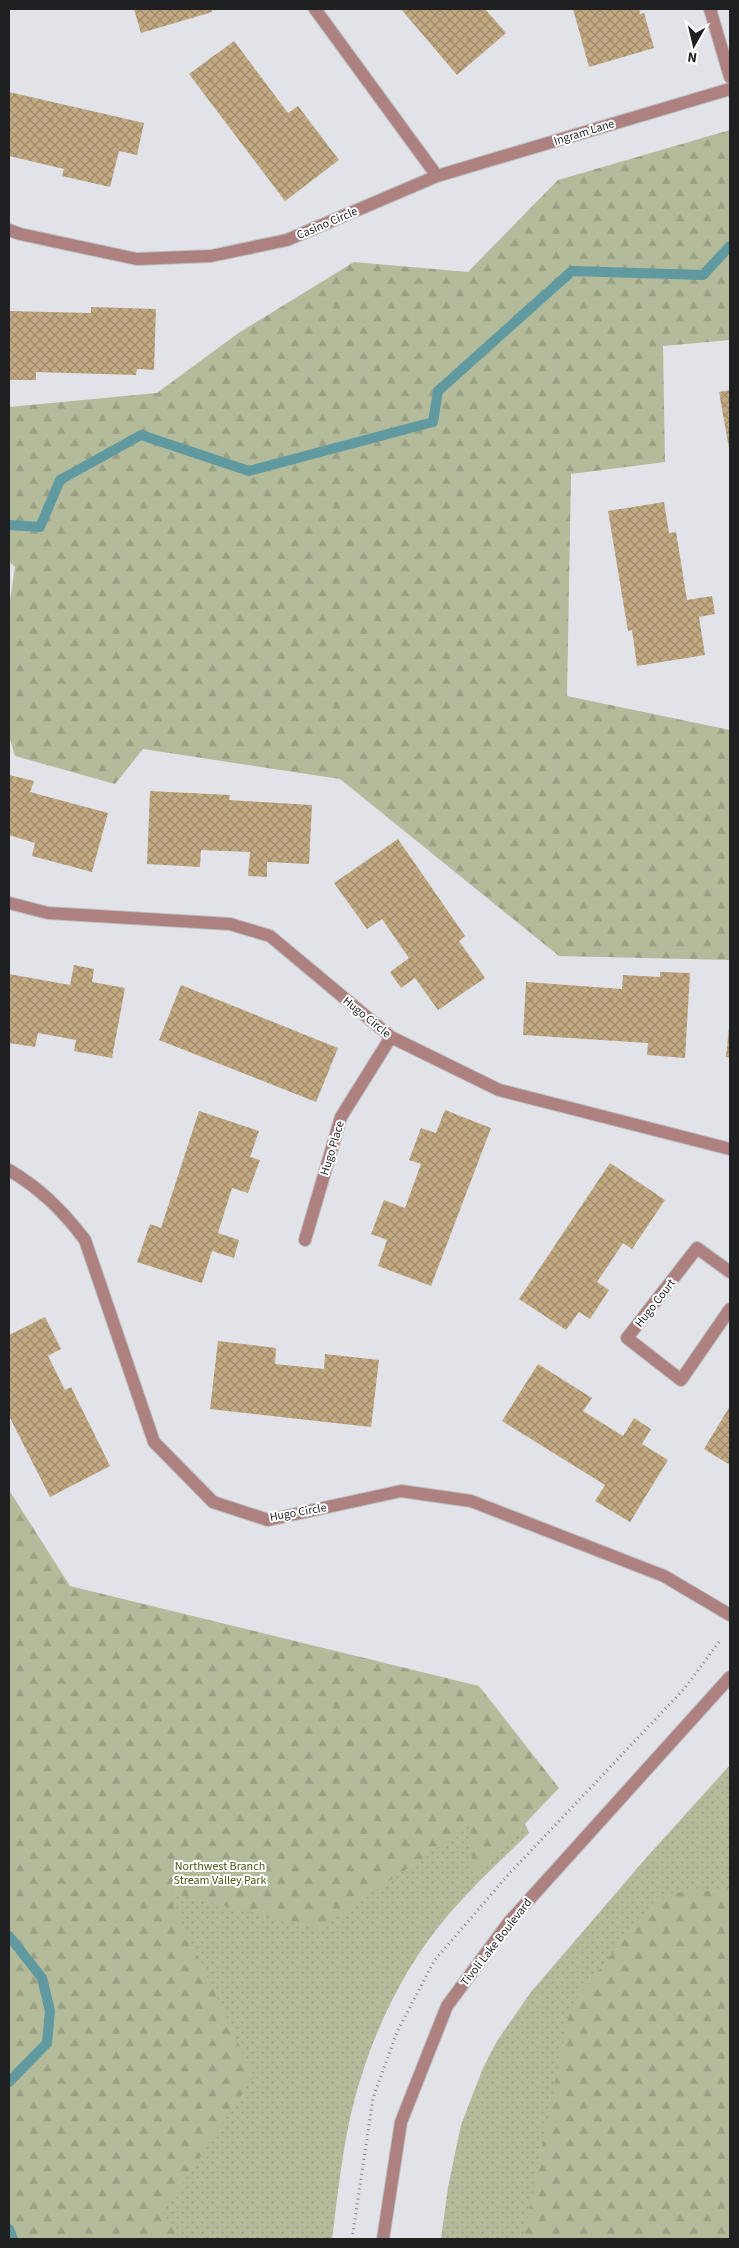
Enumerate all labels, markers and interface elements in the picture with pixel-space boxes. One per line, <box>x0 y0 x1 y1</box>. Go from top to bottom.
north arrow <box>669 20 719 70</box>
text: N <box>686 46 698 67</box>
street label: Ingram Lane <box>552 115 617 150</box>
street label: Casino Circle <box>294 203 360 244</box>
street label: Hugo Circle <box>339 993 394 1042</box>
street label: Hugo Place <box>316 1119 349 1178</box>
street label: Hugo Court <box>631 1276 680 1331</box>
street label: Hugo Circle <box>268 1499 328 1526</box>
park label: Northwest Branch Stream Valley Park <box>174 1858 267 1889</box>
street label: Tivoli Lake Boulevard <box>457 1895 536 1990</box>

